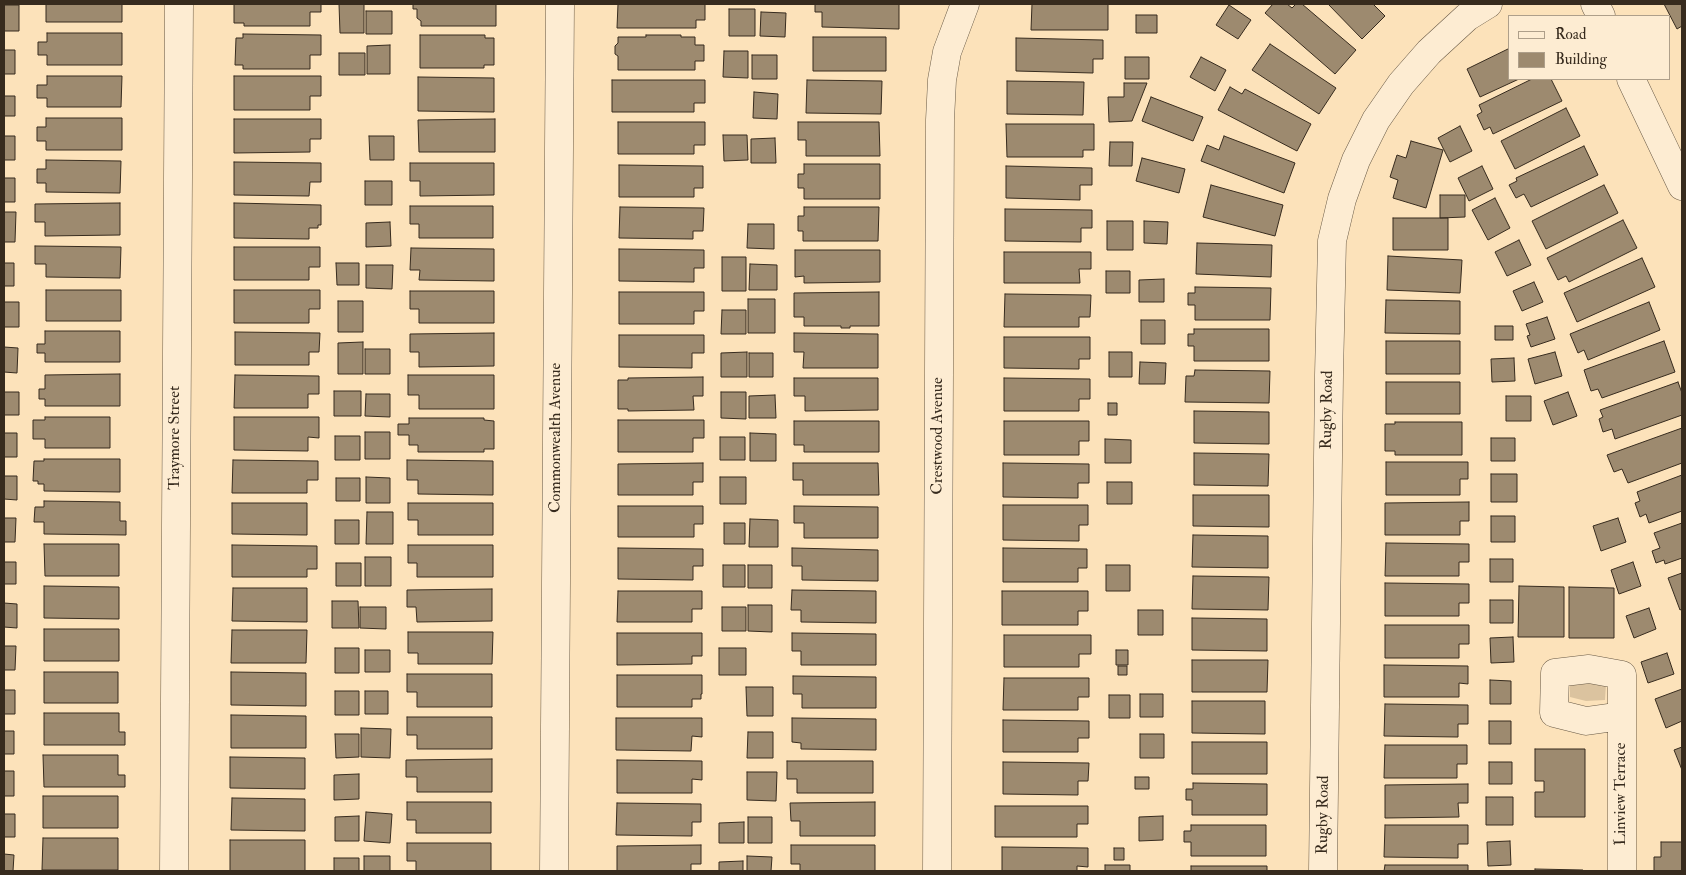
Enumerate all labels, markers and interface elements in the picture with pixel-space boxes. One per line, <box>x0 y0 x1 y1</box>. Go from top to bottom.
legend <box>1508 15 1671 80</box>
text: Road <box>1555 25 1586 44</box>
text: Building <box>1555 50 1607 69</box>
street label: Commonwealth Avenue <box>547 363 567 513</box>
street label: Rugby Road <box>1318 370 1338 450</box>
street label: Crestwood Avenue <box>929 377 949 495</box>
street label: Traymore Street <box>166 386 186 490</box>
street label: Linview Terrace <box>1612 742 1632 846</box>
street label: Rugby Road <box>1314 775 1334 855</box>

